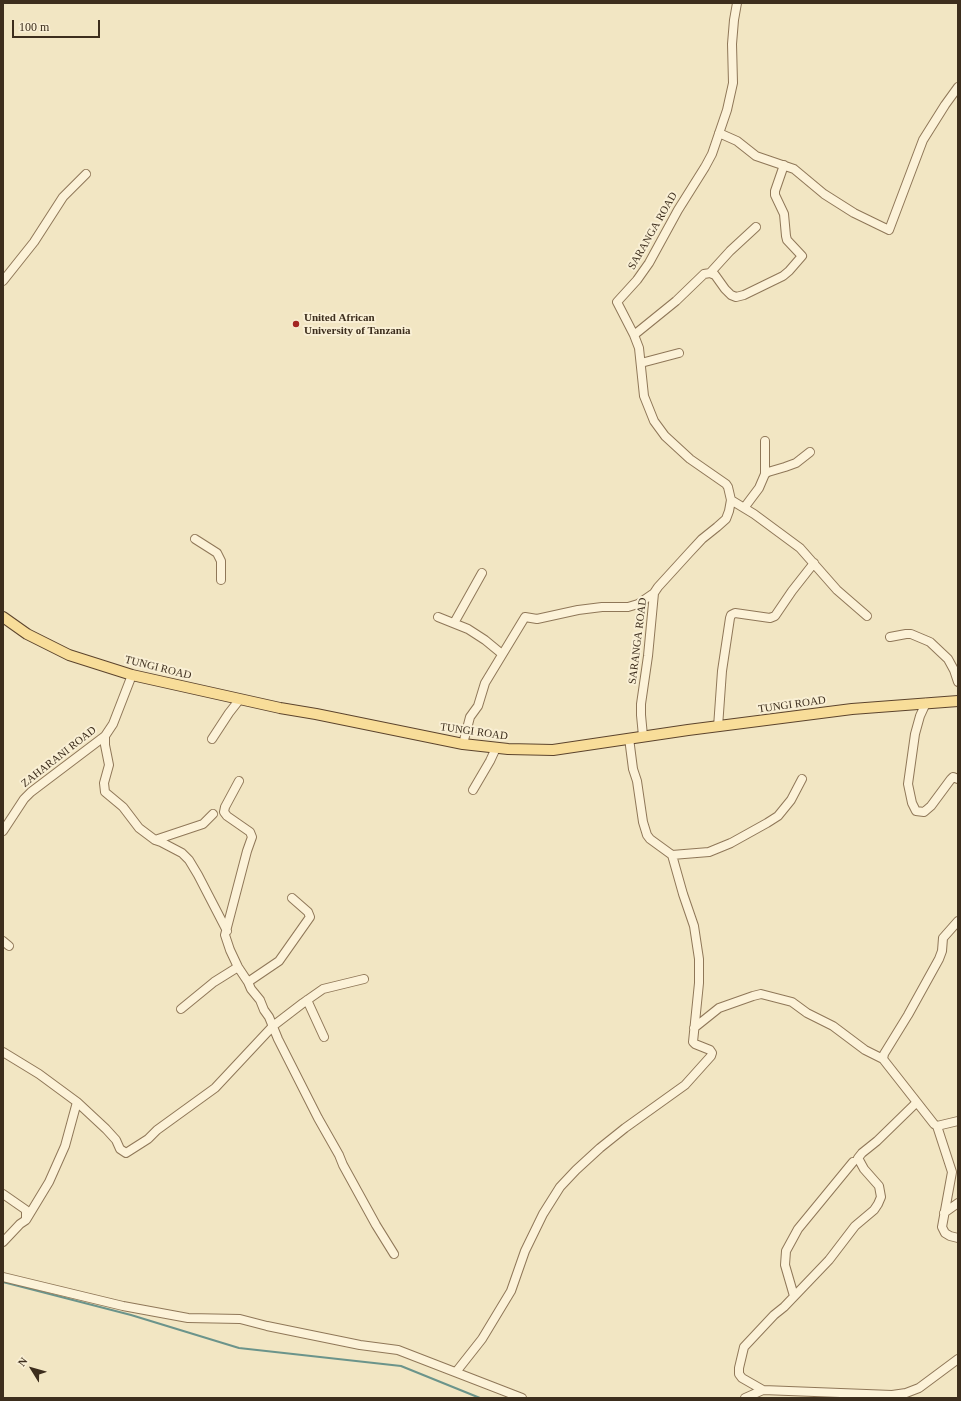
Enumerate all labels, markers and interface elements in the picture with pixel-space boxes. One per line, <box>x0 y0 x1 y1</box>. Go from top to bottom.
scale bar <box>14 12 102 38</box>
text: 100 m <box>19 20 49 34</box>
street label: SARANGA ROAD <box>626 190 680 272</box>
place label: United African University of Tanzania <box>304 311 411 337</box>
marker: United African University of Tanzania <box>291 319 301 329</box>
street label: SARANGA ROAD <box>626 597 650 685</box>
street label: TUNGI ROAD <box>123 653 193 683</box>
street label: TUNGI ROAD <box>757 694 827 716</box>
street label: TUNGI ROAD <box>439 721 509 743</box>
street label: ZAHARANI ROAD <box>19 724 99 790</box>
north arrow <box>12 1349 52 1389</box>
text: N <box>15 1355 30 1369</box>

